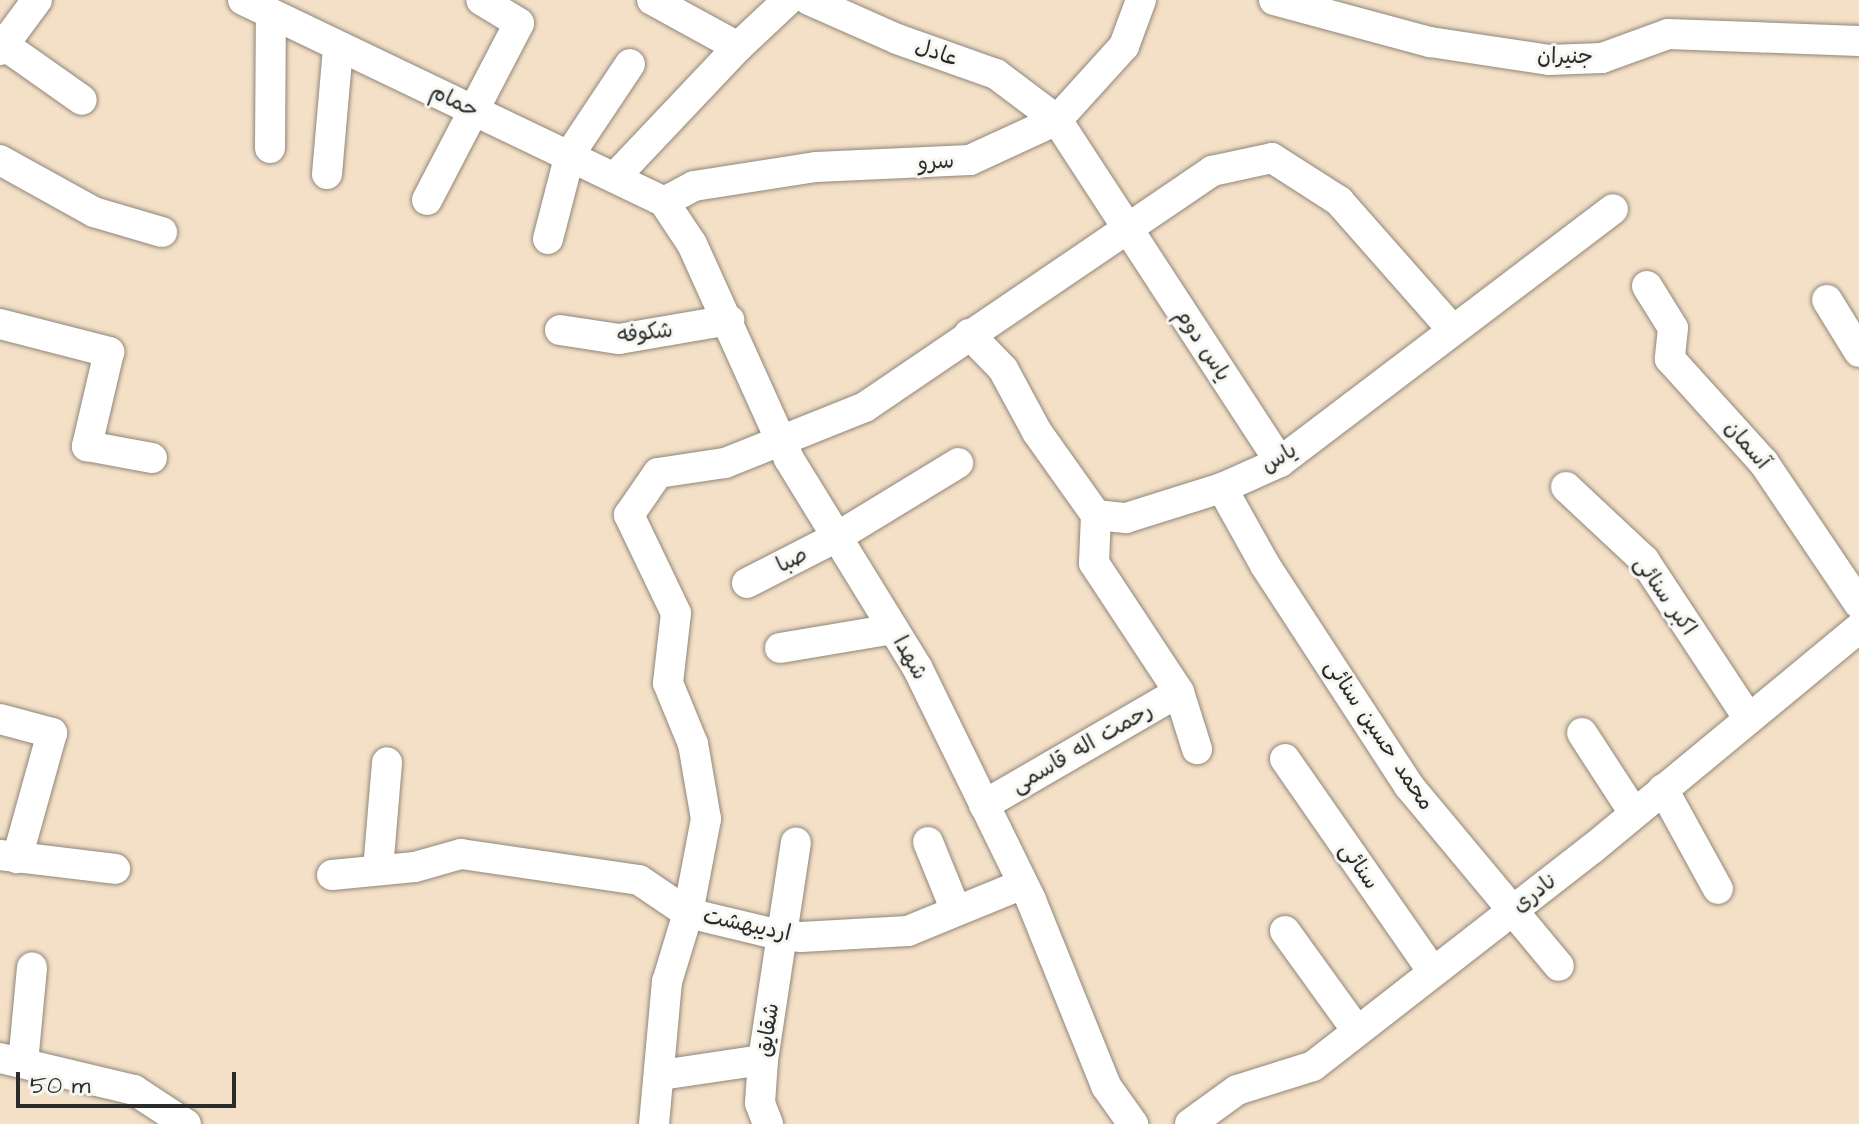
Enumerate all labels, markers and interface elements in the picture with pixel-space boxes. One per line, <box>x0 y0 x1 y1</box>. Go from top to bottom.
street label: عادل <box>912 33 962 73</box>
street label: جنیران <box>1537 44 1593 70</box>
street label: حمام <box>426 78 482 124</box>
street label: سرو <box>917 148 955 176</box>
street label: یاس دوم <box>1170 304 1236 386</box>
street label: شکوفه <box>616 317 674 349</box>
street label: آسمان <box>1719 415 1775 475</box>
street label: یاس <box>1256 437 1302 479</box>
street label: صبا <box>772 541 812 579</box>
street label: اکبر سنائی <box>1628 551 1702 641</box>
street label: شهدا <box>887 631 933 685</box>
street label: محمد حسین سنائی <box>1319 655 1439 815</box>
street label: رحمت اله قاسمی <box>1007 697 1157 799</box>
street label: سنائی <box>1333 837 1385 895</box>
street label: نادری <box>1507 867 1563 919</box>
street label: اردیبهشت <box>701 903 793 947</box>
street label: شقایق <box>751 1001 785 1059</box>
scale bar <box>20 1056 240 1106</box>
text: 50 m <box>30 1069 90 1103</box>

